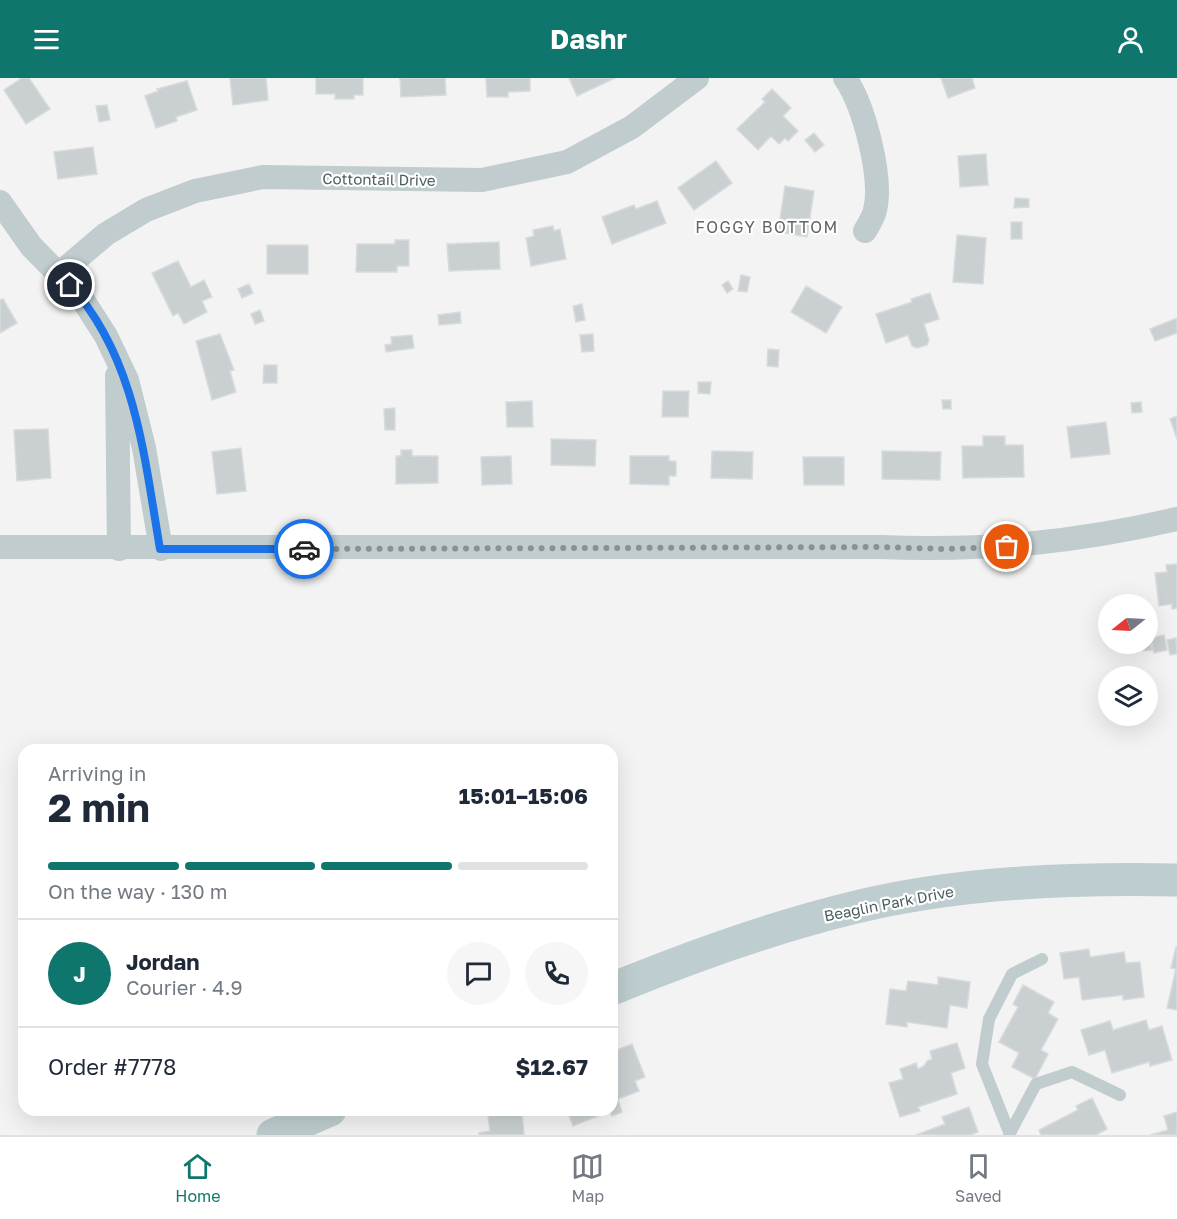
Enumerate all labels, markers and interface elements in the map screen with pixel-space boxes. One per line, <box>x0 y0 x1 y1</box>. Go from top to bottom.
icon: menu <box>30 23 63 56</box>
text: Dashr <box>550 23 627 55</box>
icon: person <box>1114 23 1147 56</box>
street label: Cottontail Drive <box>322 169 436 189</box>
district label: FOGGY BOTTOM <box>695 217 839 237</box>
pin <box>44 259 95 310</box>
icon: home <box>53 268 86 301</box>
courier <box>274 519 334 579</box>
pin <box>981 521 1032 572</box>
icon: bag <box>990 530 1023 563</box>
icon: car <box>288 533 321 566</box>
north arrow <box>1098 594 1158 654</box>
map controls <box>1098 594 1158 726</box>
button: layers <box>1098 666 1158 726</box>
text: Arriving in <box>48 761 146 785</box>
text: 15:01–15:06 <box>459 782 588 809</box>
text: 2 min <box>48 784 150 831</box>
text: On the way · 130 m <box>48 879 227 903</box>
street label: Beaglin Park Drive <box>822 882 955 924</box>
button: chat <box>447 942 510 1005</box>
button: phone <box>525 942 588 1005</box>
text: Jordan <box>126 948 200 975</box>
text: J <box>73 960 86 987</box>
text: Courier · 4.9 <box>126 975 243 999</box>
text: Order #7778 <box>48 1053 176 1080</box>
text: $12.67 <box>516 1053 588 1080</box>
tab: Home <box>175 1150 221 1206</box>
tab: Map <box>571 1150 604 1206</box>
tab: Saved <box>955 1150 1002 1206</box>

